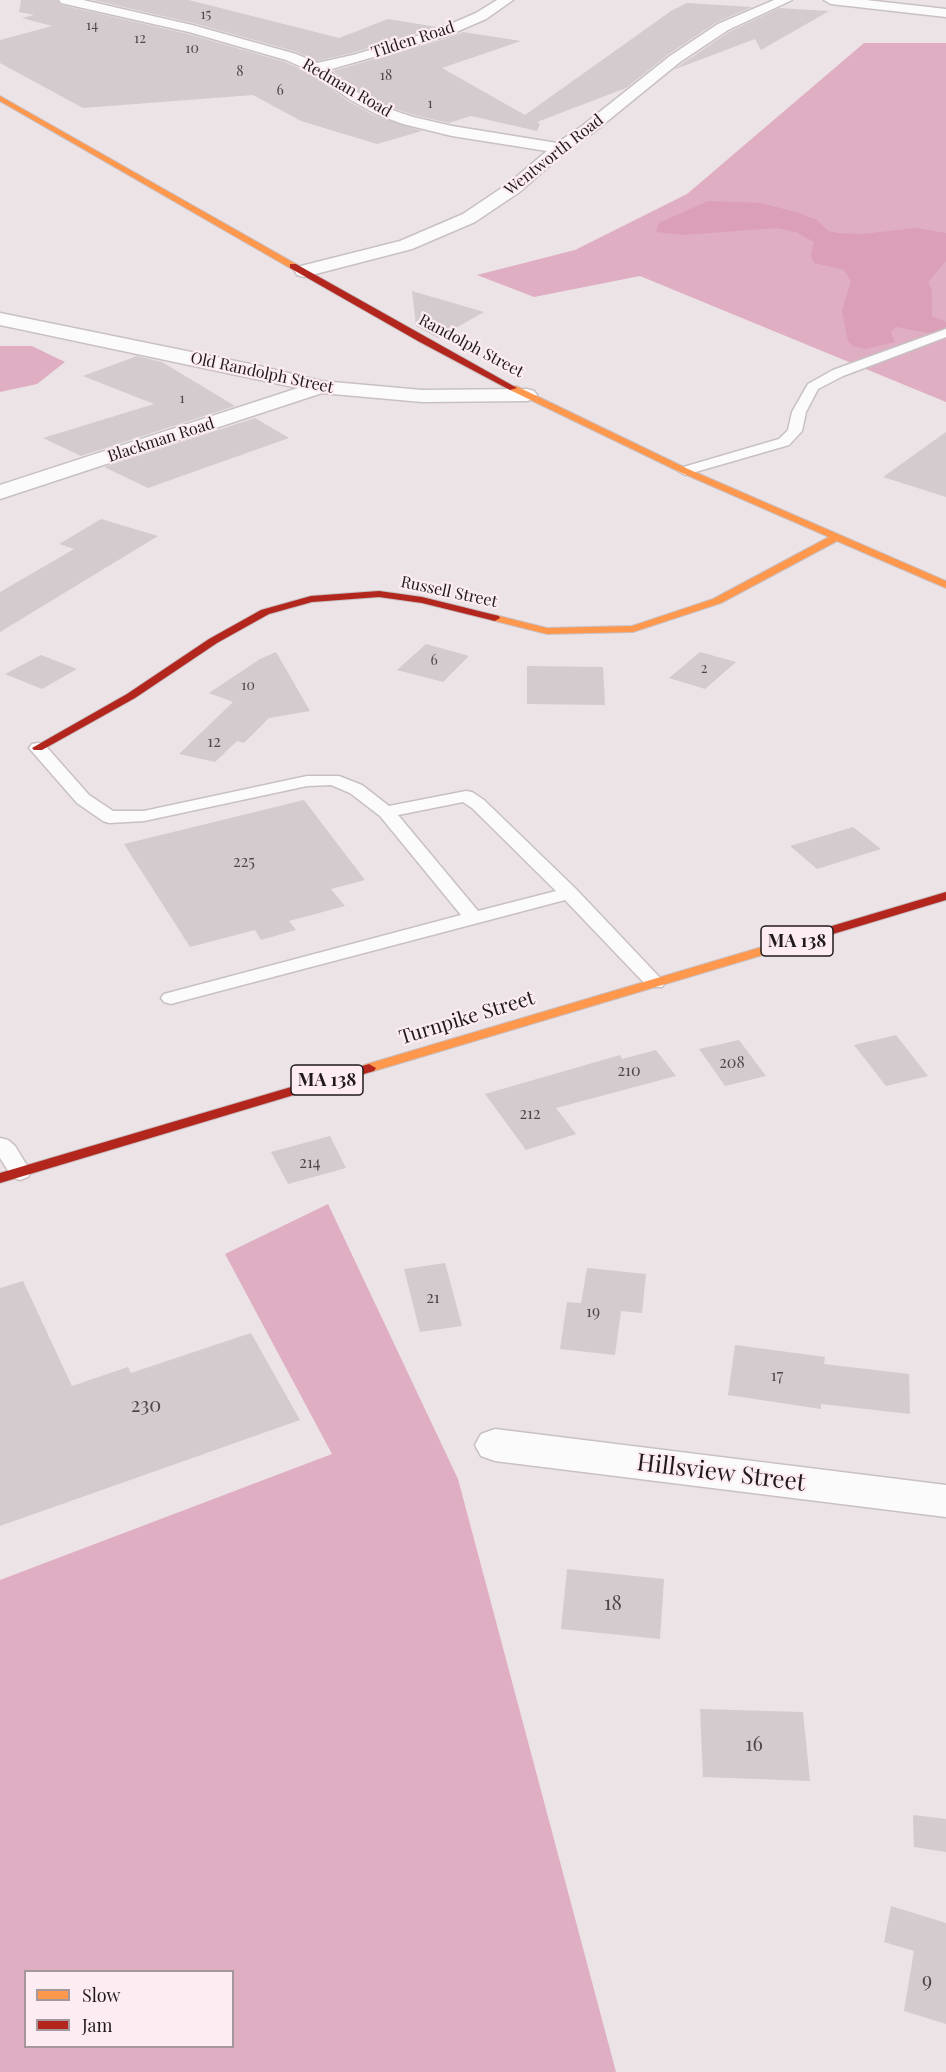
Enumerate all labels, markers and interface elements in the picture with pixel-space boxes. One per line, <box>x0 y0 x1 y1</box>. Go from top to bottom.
house number: 15 <box>201 7 211 23</box>
house number: 14 <box>86 18 98 34</box>
street label: Tilden Road <box>369 18 457 62</box>
house number: 12 <box>134 31 146 47</box>
house number: 10 <box>185 41 199 57</box>
street label: Redman Road <box>299 55 395 121</box>
house number: 8 <box>236 64 244 80</box>
house number: 18 <box>380 68 392 84</box>
house number: 6 <box>276 83 284 99</box>
house number: 1 <box>427 96 433 112</box>
street label: Wentworth Road <box>501 110 607 200</box>
street label: Randolph Street <box>415 310 527 382</box>
street label: Old Randolph Street <box>189 348 335 398</box>
house number: 1 <box>179 391 185 407</box>
street label: Blackman Road <box>105 414 217 466</box>
street label: Russell Street <box>399 572 499 612</box>
house number: 6 <box>430 653 438 669</box>
house number: 2 <box>701 661 707 677</box>
house number: 10 <box>241 678 255 694</box>
house number: 12 <box>207 732 221 752</box>
house number: 225 <box>233 852 255 872</box>
road number: MA 138 <box>761 926 833 956</box>
street label: Turnpike Street <box>396 986 538 1050</box>
house number: 208 <box>719 1053 745 1073</box>
house number: 210 <box>617 1061 641 1081</box>
road number: MA 138 <box>291 1065 363 1095</box>
house number: 212 <box>519 1104 541 1124</box>
house number: 214 <box>299 1153 321 1173</box>
house number: 21 <box>426 1288 440 1308</box>
house number: 19 <box>586 1302 600 1322</box>
house number: 17 <box>771 1366 783 1386</box>
house number: 230 <box>131 1394 161 1418</box>
street label: Hillsview Street <box>635 1448 807 1498</box>
house number: 18 <box>604 1592 622 1616</box>
house number: 16 <box>745 1733 763 1757</box>
house number: 9 <box>922 1969 932 1993</box>
legend <box>24 1970 234 2048</box>
text: Slow <box>82 1983 120 2007</box>
text: Jam <box>82 2013 112 2037</box>

